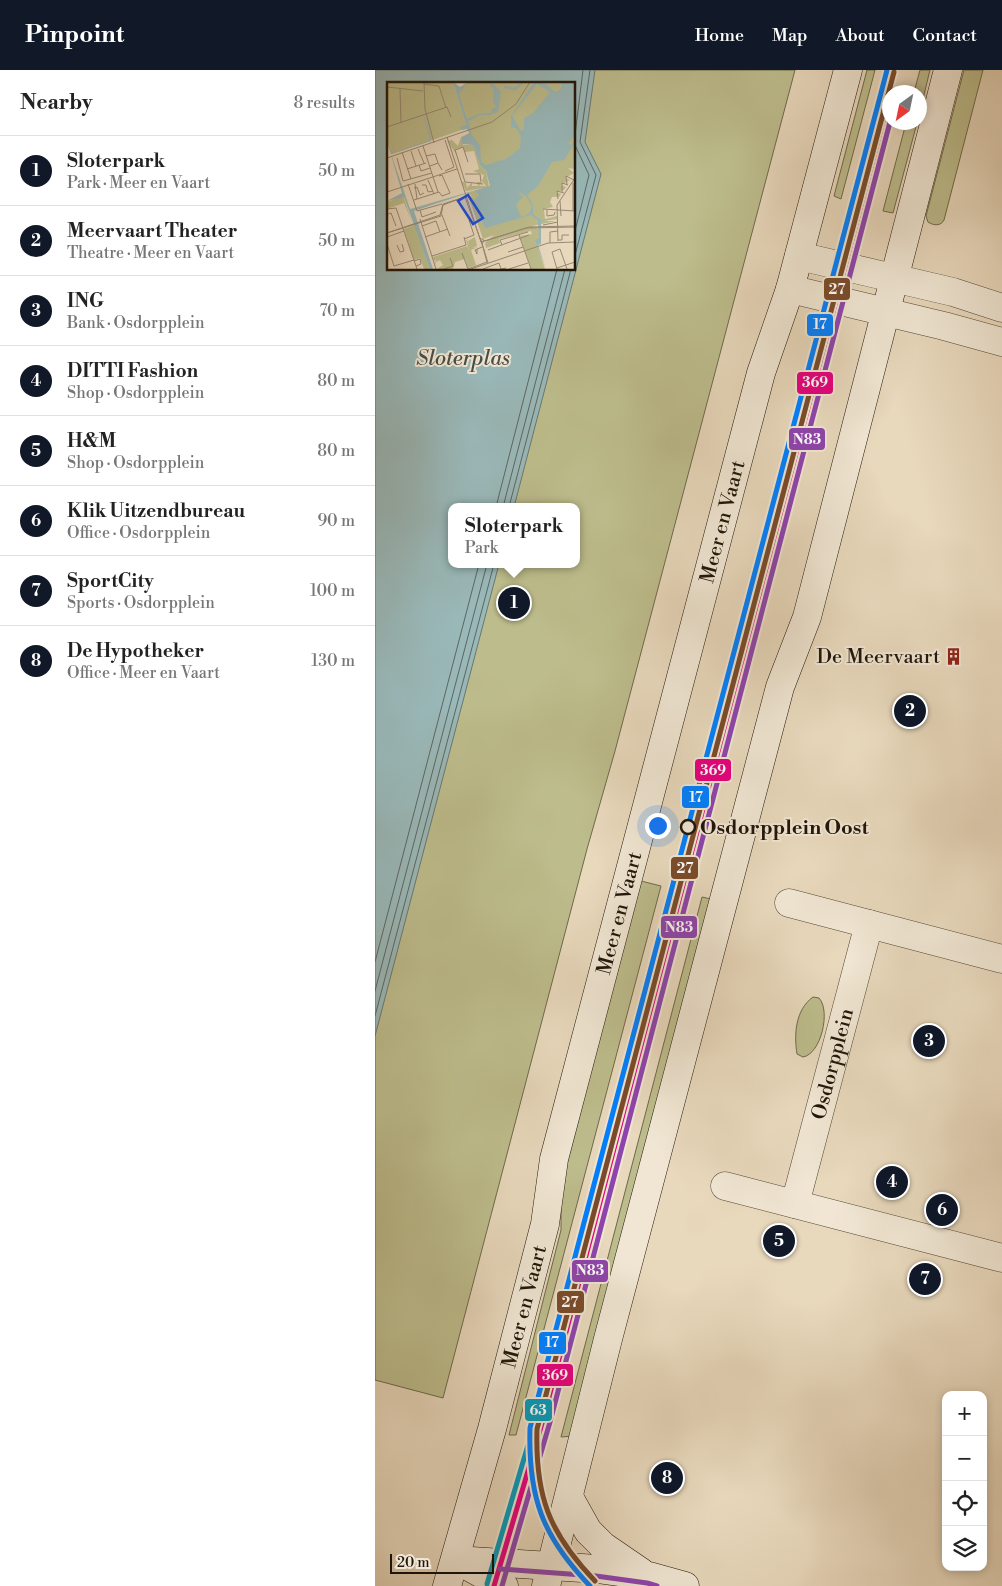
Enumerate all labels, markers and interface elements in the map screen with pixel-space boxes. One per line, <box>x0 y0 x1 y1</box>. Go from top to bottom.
text: Pinpoint <box>25 20 124 50</box>
text: Home <box>695 24 744 47</box>
text: Map <box>772 24 808 47</box>
text: About <box>836 24 885 47</box>
text: Contact <box>913 24 977 47</box>
inset map <box>387 82 575 270</box>
north arrow <box>882 85 927 130</box>
text: Nearby <box>20 90 93 116</box>
text: 8 results <box>293 93 355 113</box>
text: Sloterpark <box>67 149 165 173</box>
text: 1 <box>32 161 40 181</box>
text: 50 m <box>318 161 355 181</box>
text: Park · Meer en Vaart <box>67 173 210 193</box>
text: Meervaart Theater <box>67 219 237 243</box>
text: 2 <box>31 231 41 251</box>
text: 50 m <box>318 231 355 251</box>
text: Theatre · Meer en Vaart <box>67 243 234 263</box>
line badge: 27 <box>823 277 851 301</box>
text: 27 <box>829 281 846 299</box>
text: ING <box>67 289 104 313</box>
text: 3 <box>31 301 41 321</box>
text: 70 m <box>319 301 355 321</box>
text: Bank · Osdorpplein <box>67 313 205 333</box>
line badge: 17 <box>806 313 834 337</box>
text: 17 <box>813 316 828 334</box>
water label: Sloterplas <box>416 346 510 372</box>
text: DITTI Fashion <box>67 359 198 383</box>
text: 4 <box>31 371 41 391</box>
text: 80 m <box>317 371 355 391</box>
line badge: 369 <box>796 371 834 395</box>
text: 369 <box>802 374 828 392</box>
text: Shop · Osdorpplein <box>67 383 204 403</box>
line badge: N83 <box>788 427 826 451</box>
text: H&M <box>67 429 116 453</box>
text: N83 <box>793 431 821 449</box>
text: 5 <box>31 441 41 461</box>
text: 80 m <box>317 441 355 461</box>
text: Shop · Osdorpplein <box>67 453 204 473</box>
street label: Meer en Vaart <box>695 458 751 586</box>
text: Klik Uitzendbureau <box>67 499 245 523</box>
popup <box>448 503 580 568</box>
text: 6 <box>31 511 41 531</box>
text: 90 m <box>317 511 355 531</box>
text: Sloterpark <box>465 514 563 538</box>
text: Office · Osdorpplein <box>67 523 210 543</box>
text: Park <box>465 538 498 558</box>
text: SportCity <box>67 569 154 593</box>
text: 7 <box>31 581 41 601</box>
text: 100 m <box>310 581 355 601</box>
pin: 1 <box>498 584 530 622</box>
text: Sports · Osdorpplein <box>67 593 215 613</box>
text: De Hypotheker <box>67 639 204 663</box>
place label: De Meervaart <box>817 645 940 670</box>
building icon: De Meervaart <box>944 646 964 666</box>
text: 8 <box>31 651 41 671</box>
text: 130 m <box>311 651 355 671</box>
text: Office · Meer en Vaart <box>67 663 220 683</box>
pin: 2 <box>894 692 926 730</box>
line badge: 369 <box>694 758 732 782</box>
text: 369 <box>700 762 726 780</box>
line badge: 17 <box>681 785 710 809</box>
text: 17 <box>689 789 704 807</box>
your location <box>645 813 671 839</box>
place label: Osdorpplein Oost <box>700 816 870 841</box>
marker: Osdorpplein Oost <box>680 819 696 835</box>
street label: Meer en Vaart <box>592 849 648 978</box>
line badge: 27 <box>670 856 699 880</box>
text: 27 <box>677 860 694 878</box>
line badge: N83 <box>660 915 698 939</box>
text: N83 <box>665 919 693 937</box>
street label: Osdorpplein <box>807 1006 860 1122</box>
pin: 3 <box>913 1022 945 1060</box>
pin: 4 <box>876 1163 908 1201</box>
pin: 6 <box>926 1191 958 1229</box>
pin: 5 <box>763 1222 795 1260</box>
street label: Meer en Vaart <box>497 1243 553 1371</box>
line badge: N83 <box>571 1259 609 1283</box>
pin: 7 <box>909 1260 941 1298</box>
text: N83 <box>576 1262 604 1280</box>
line badge: 27 <box>556 1290 585 1314</box>
text: 27 <box>562 1294 579 1312</box>
line badge: 17 <box>538 1331 567 1355</box>
text: 17 <box>545 1334 560 1352</box>
line badge: 369 <box>536 1363 574 1387</box>
text: 369 <box>542 1367 568 1385</box>
map controls <box>942 1391 987 1571</box>
button: + <box>942 1391 987 1436</box>
line badge: 63 <box>524 1398 553 1422</box>
text: 63 <box>529 1402 547 1420</box>
button: − <box>942 1436 987 1481</box>
pin: 8 <box>651 1459 683 1497</box>
button: locate <box>942 1481 987 1526</box>
button: layers <box>942 1526 987 1571</box>
scale bar <box>390 1551 494 1574</box>
text: 20 m <box>397 1554 429 1572</box>

